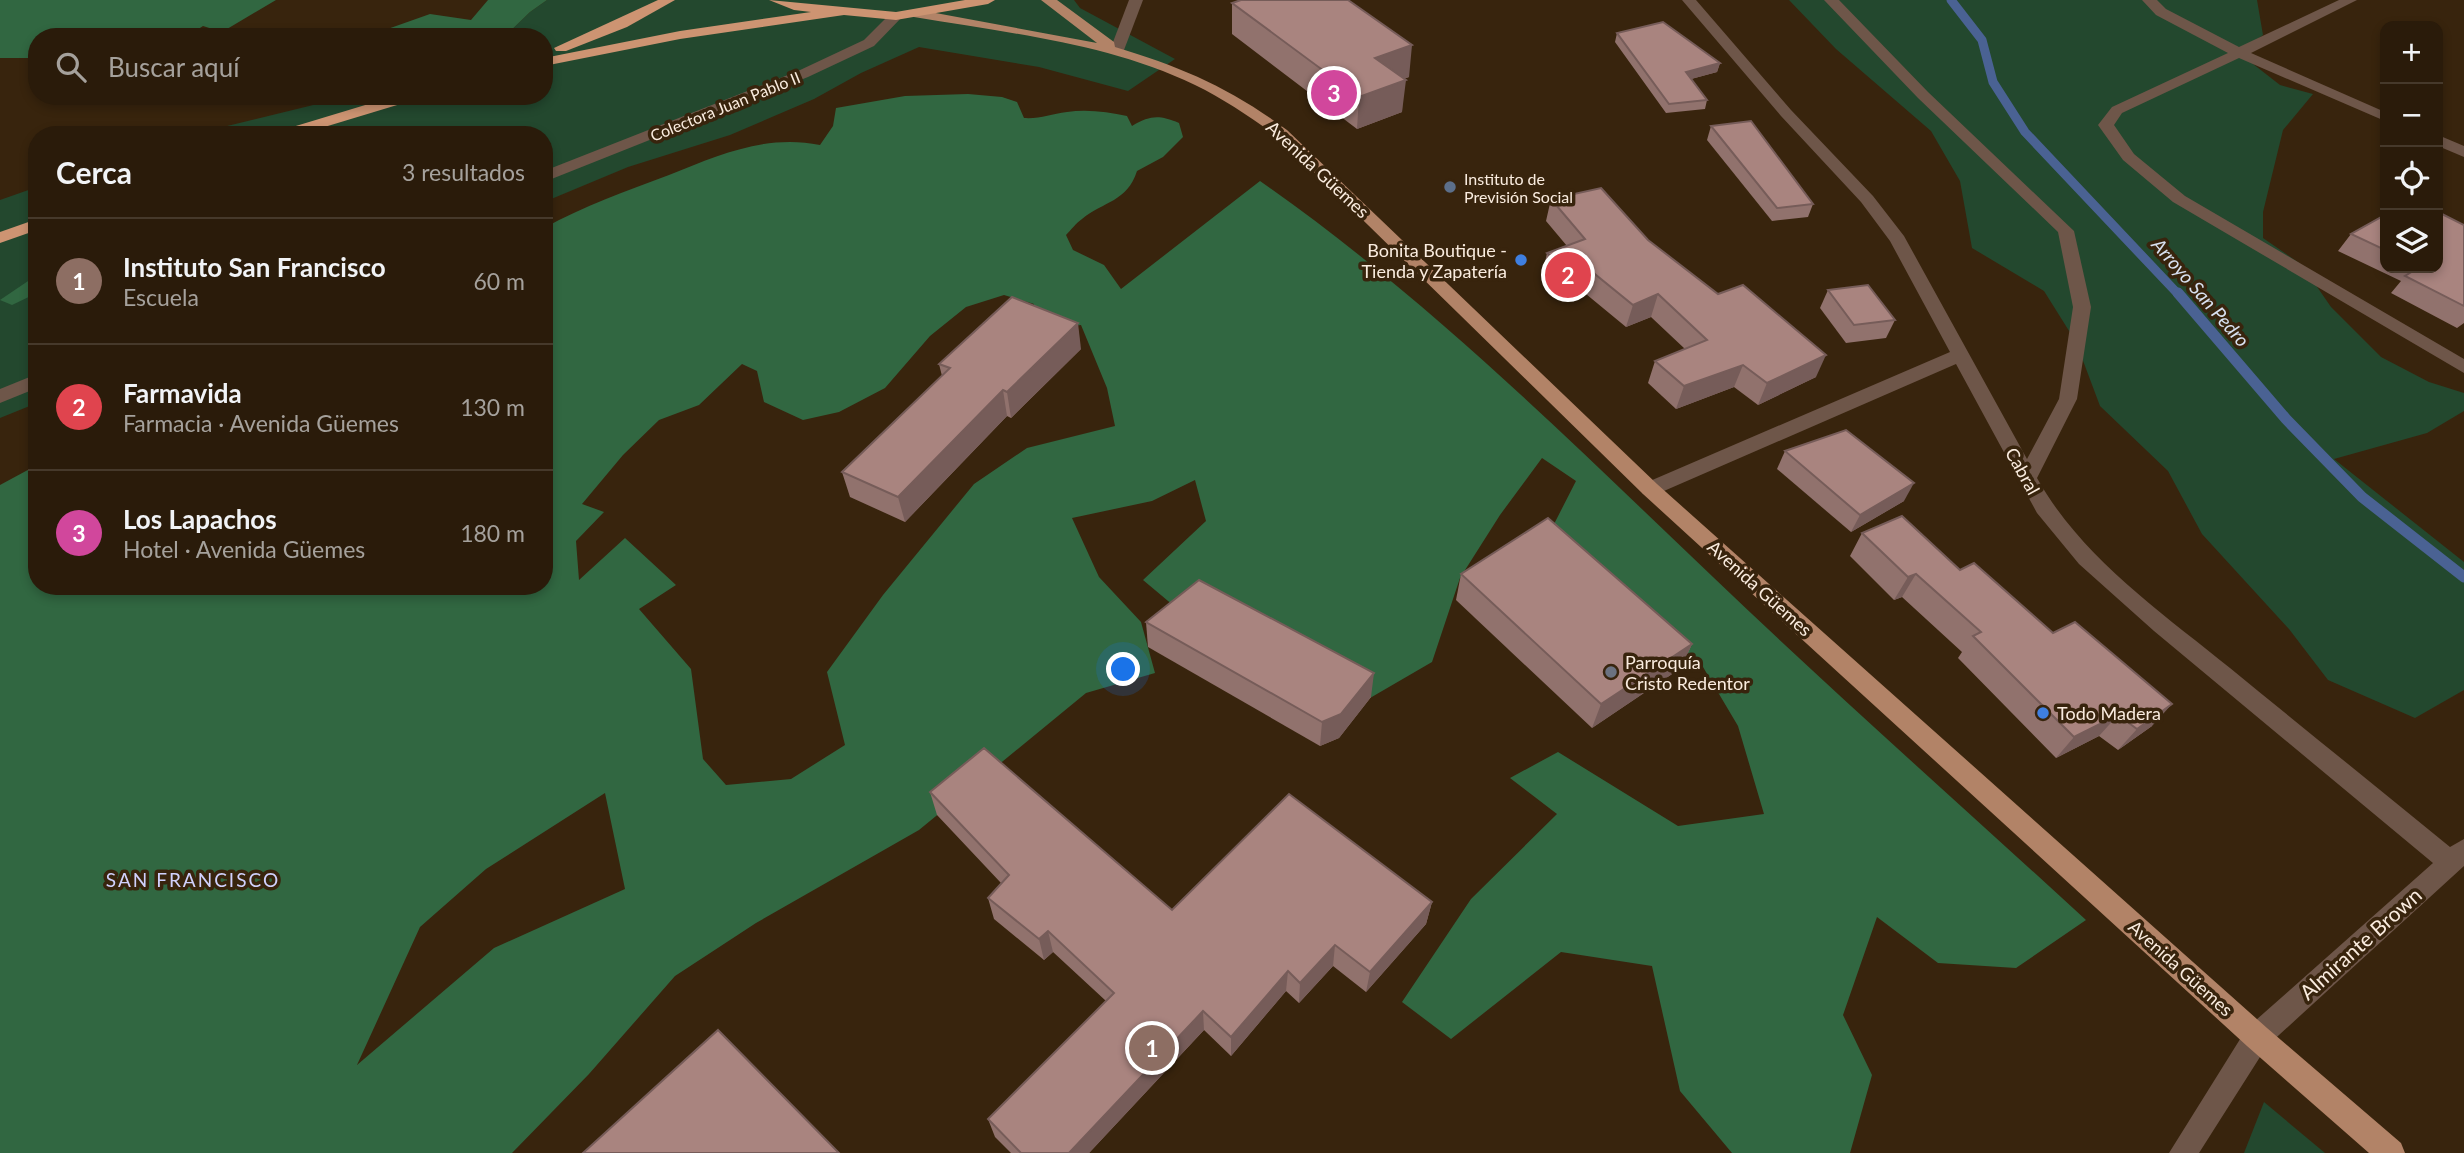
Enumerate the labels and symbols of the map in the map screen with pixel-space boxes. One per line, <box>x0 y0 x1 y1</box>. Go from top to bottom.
street label: Colectora Juan Pablo II <box>647 67 803 145</box>
pin: 3 <box>1311 67 1357 119</box>
street label: Avenida Güemes <box>1262 116 1374 222</box>
place label: Instituto de Previsión Social <box>1464 169 1573 206</box>
marker: Instituto de Previsión Social <box>1442 179 1458 195</box>
water label: Arroyo San Pedro <box>2147 232 2255 351</box>
place label: Bonita Boutique - Tienda y Zapatería <box>1362 239 1507 282</box>
pin: 2 <box>1545 249 1591 301</box>
marker: Bonita Boutique - Tienda y Zapatería <box>1513 252 1529 268</box>
street label: Cabral <box>2001 444 2045 498</box>
street label: Avenida Güemes <box>1703 535 1817 641</box>
place label: Parroquía Cristo Redentor <box>1625 651 1750 694</box>
your location <box>1106 652 1140 686</box>
marker: Parroquía Cristo Redentor <box>1603 664 1619 680</box>
place label: Todo Madera <box>2057 702 2161 724</box>
marker: Todo Madera <box>2035 705 2051 721</box>
district label: SAN FRANCISCO <box>106 868 280 891</box>
street label: Almirante Brown <box>2294 882 2426 1004</box>
street label: Avenida Güemes <box>2124 915 2238 1021</box>
pin: 1 <box>1129 1022 1175 1074</box>

